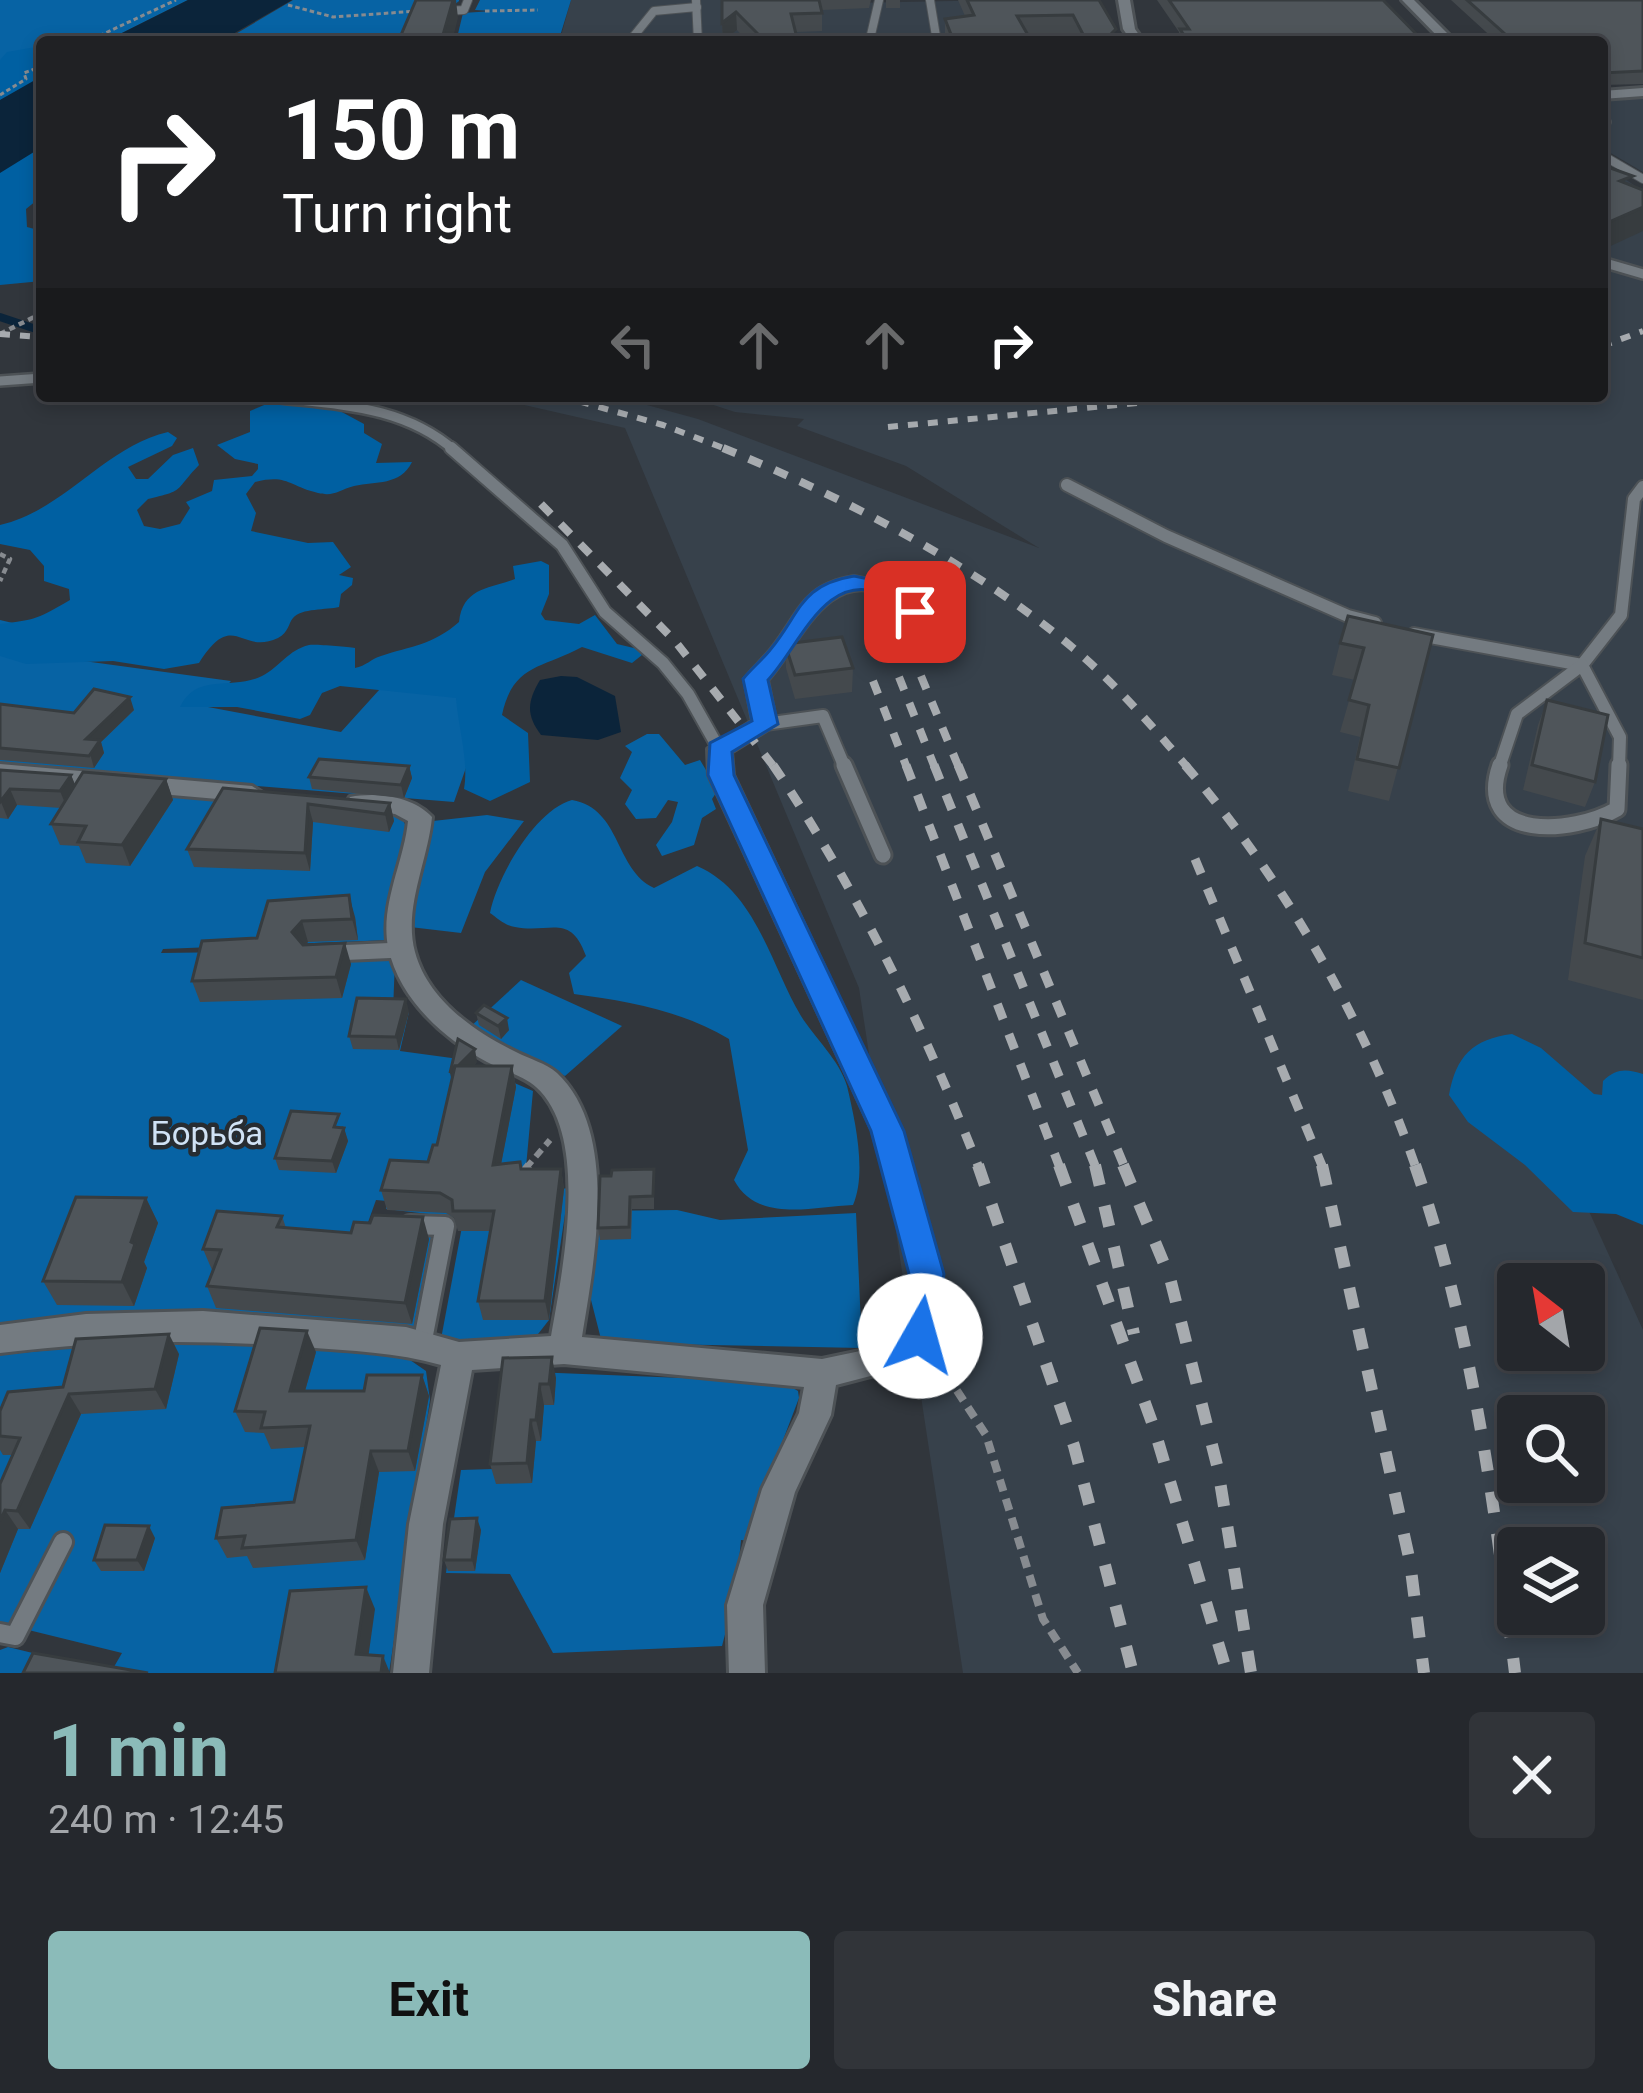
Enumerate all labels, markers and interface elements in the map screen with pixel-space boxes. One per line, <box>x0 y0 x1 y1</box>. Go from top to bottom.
text: 150 m <box>282 81 520 180</box>
icon: right <box>84 84 240 240</box>
text: Turn right <box>282 182 512 245</box>
icon: left <box>600 312 666 378</box>
icon: ahead <box>726 312 792 378</box>
icon: ahead <box>852 312 918 378</box>
icon: right <box>978 312 1044 378</box>
pin <box>864 561 966 663</box>
icon: arrive <box>882 579 948 645</box>
park label: Борьба <box>151 1114 263 1153</box>
north arrow <box>1497 1263 1605 1371</box>
map controls <box>1497 1263 1605 1635</box>
position arrow <box>857 1273 983 1399</box>
button: search <box>1497 1395 1605 1503</box>
button: layers <box>1497 1527 1605 1635</box>
text: 1 min <box>48 1709 229 1794</box>
button: close <box>1469 1712 1595 1838</box>
text: 240 m · 12:45 <box>48 1797 284 1843</box>
button: Exit <box>48 1931 810 2069</box>
button: Share <box>834 1931 1595 2069</box>

